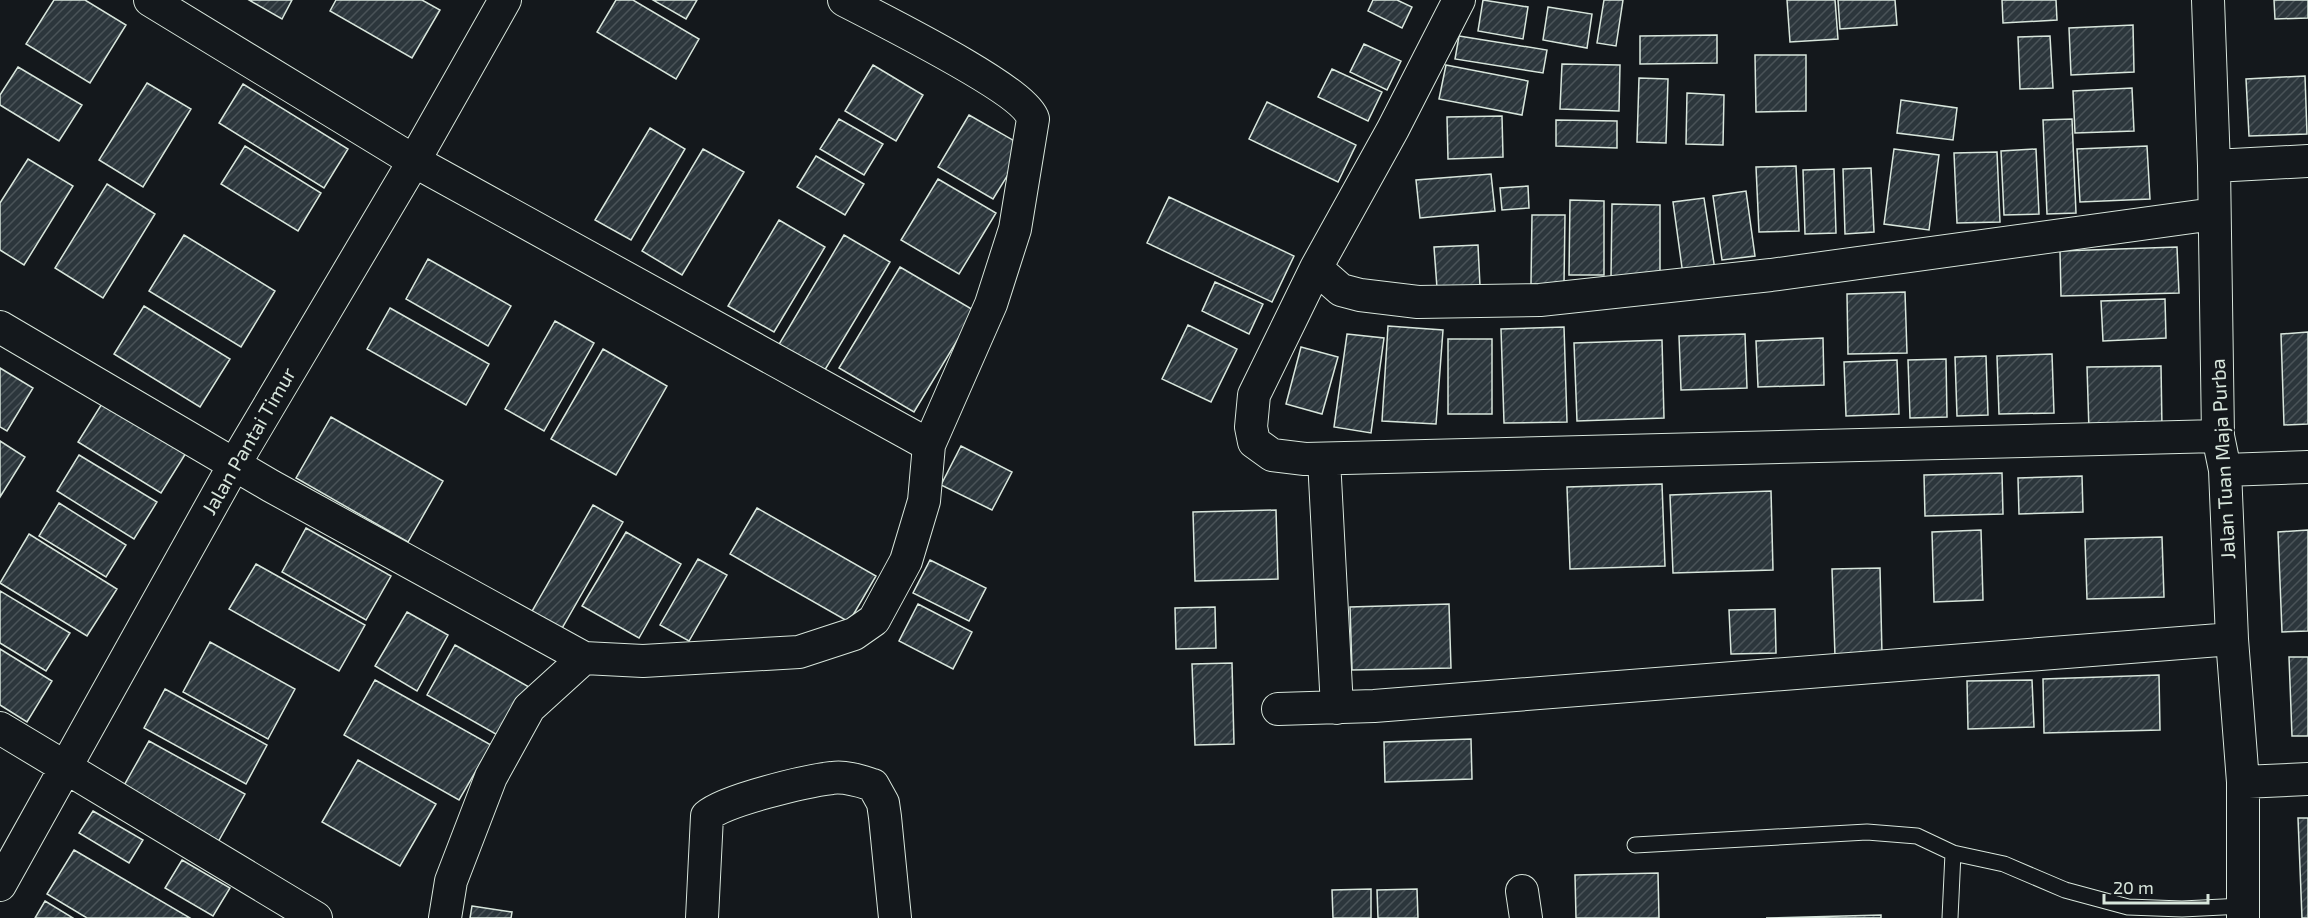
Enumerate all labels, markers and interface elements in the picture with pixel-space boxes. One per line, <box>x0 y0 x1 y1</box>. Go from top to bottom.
street label: Jalan Tuan Maja Purba <box>2205 358 2239 560</box>
street label: Jalan Pantai Timur <box>196 363 300 518</box>
scale bar <box>2104 867 2208 905</box>
text: 20 m <box>2113 876 2154 898</box>

